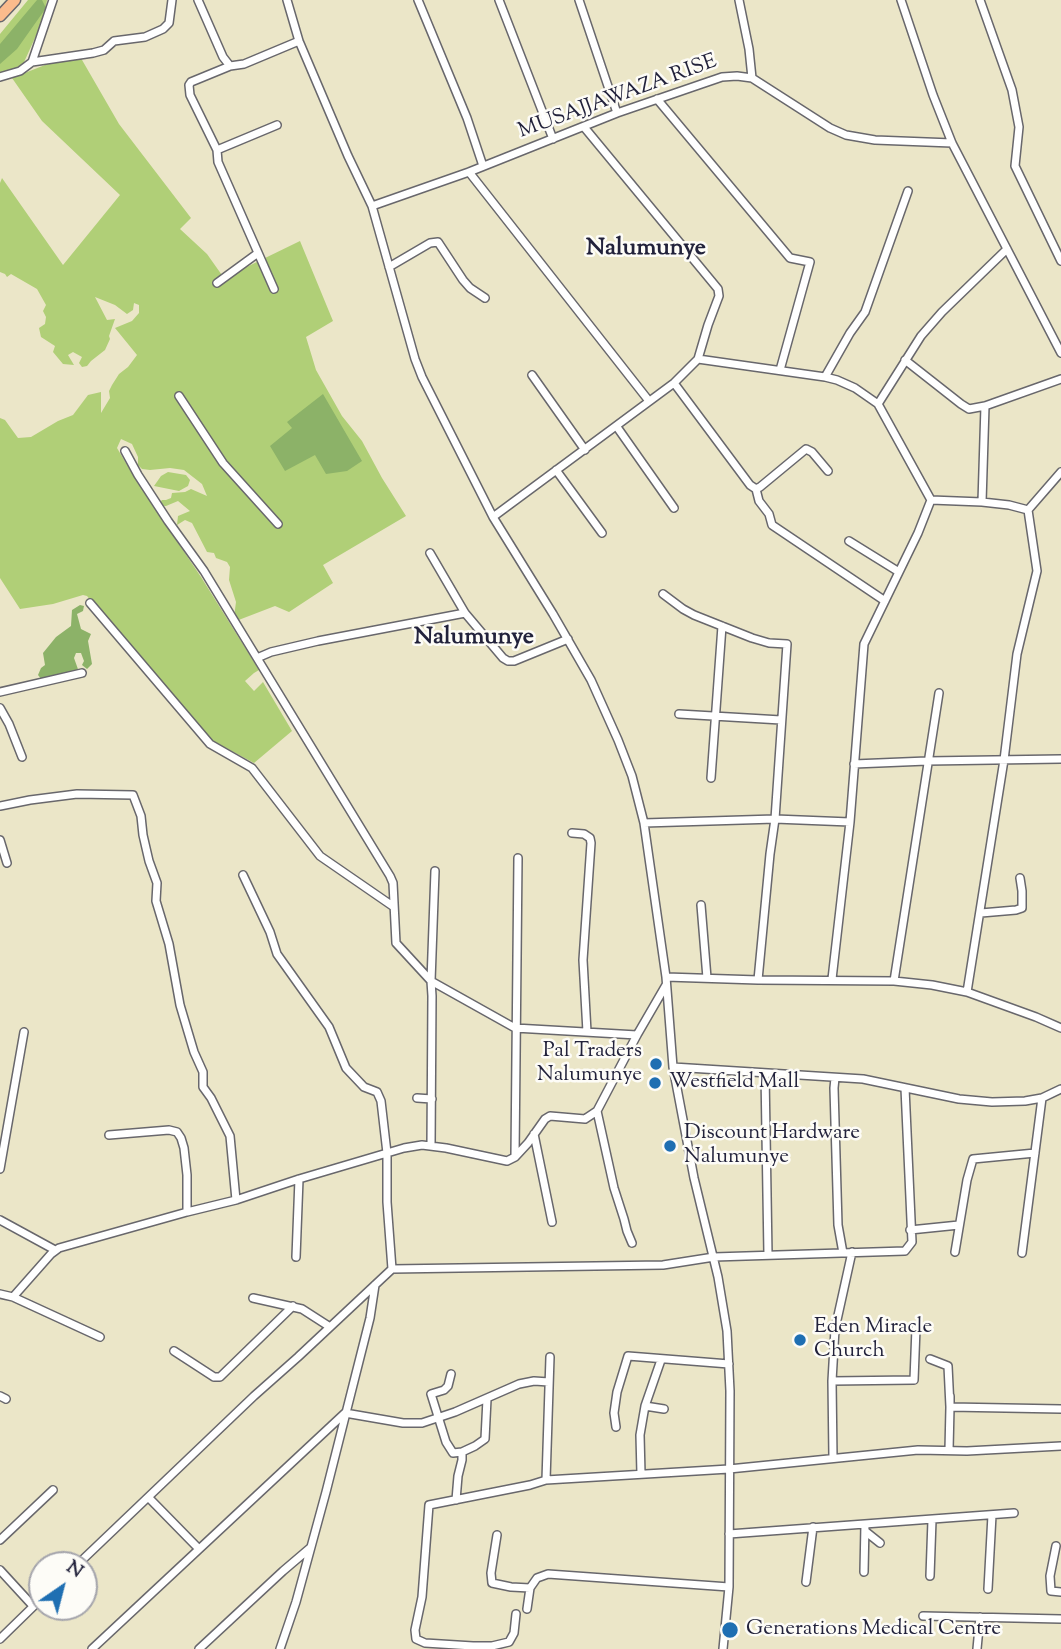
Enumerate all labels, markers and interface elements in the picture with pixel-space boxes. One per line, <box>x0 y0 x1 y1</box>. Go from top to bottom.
street label: MUSAJJAWAZA RISE <box>515 50 721 146</box>
district label: Nalumunye <box>586 236 706 264</box>
district label: Nalumunye <box>414 625 534 653</box>
place label: Pal Traders Nalumunye <box>537 1039 642 1089</box>
marker: Pal Traders Nalumunye <box>648 1056 664 1072</box>
place label: Westfield Mall <box>669 1070 799 1096</box>
marker: Westfield Mall <box>647 1075 663 1091</box>
place label: Discount Hardware Nalumunye <box>684 1121 860 1171</box>
marker: Discount Hardware Nalumunye <box>662 1138 678 1154</box>
place label: Eden Miracle Church <box>814 1315 932 1365</box>
marker: Eden Miracle Church <box>792 1332 808 1348</box>
north arrow <box>28 1551 98 1621</box>
text: N <box>60 1555 88 1585</box>
place label: Generations Medical Centre <box>746 1617 1001 1643</box>
marker: Generations Medical Centre <box>720 1620 740 1640</box>

